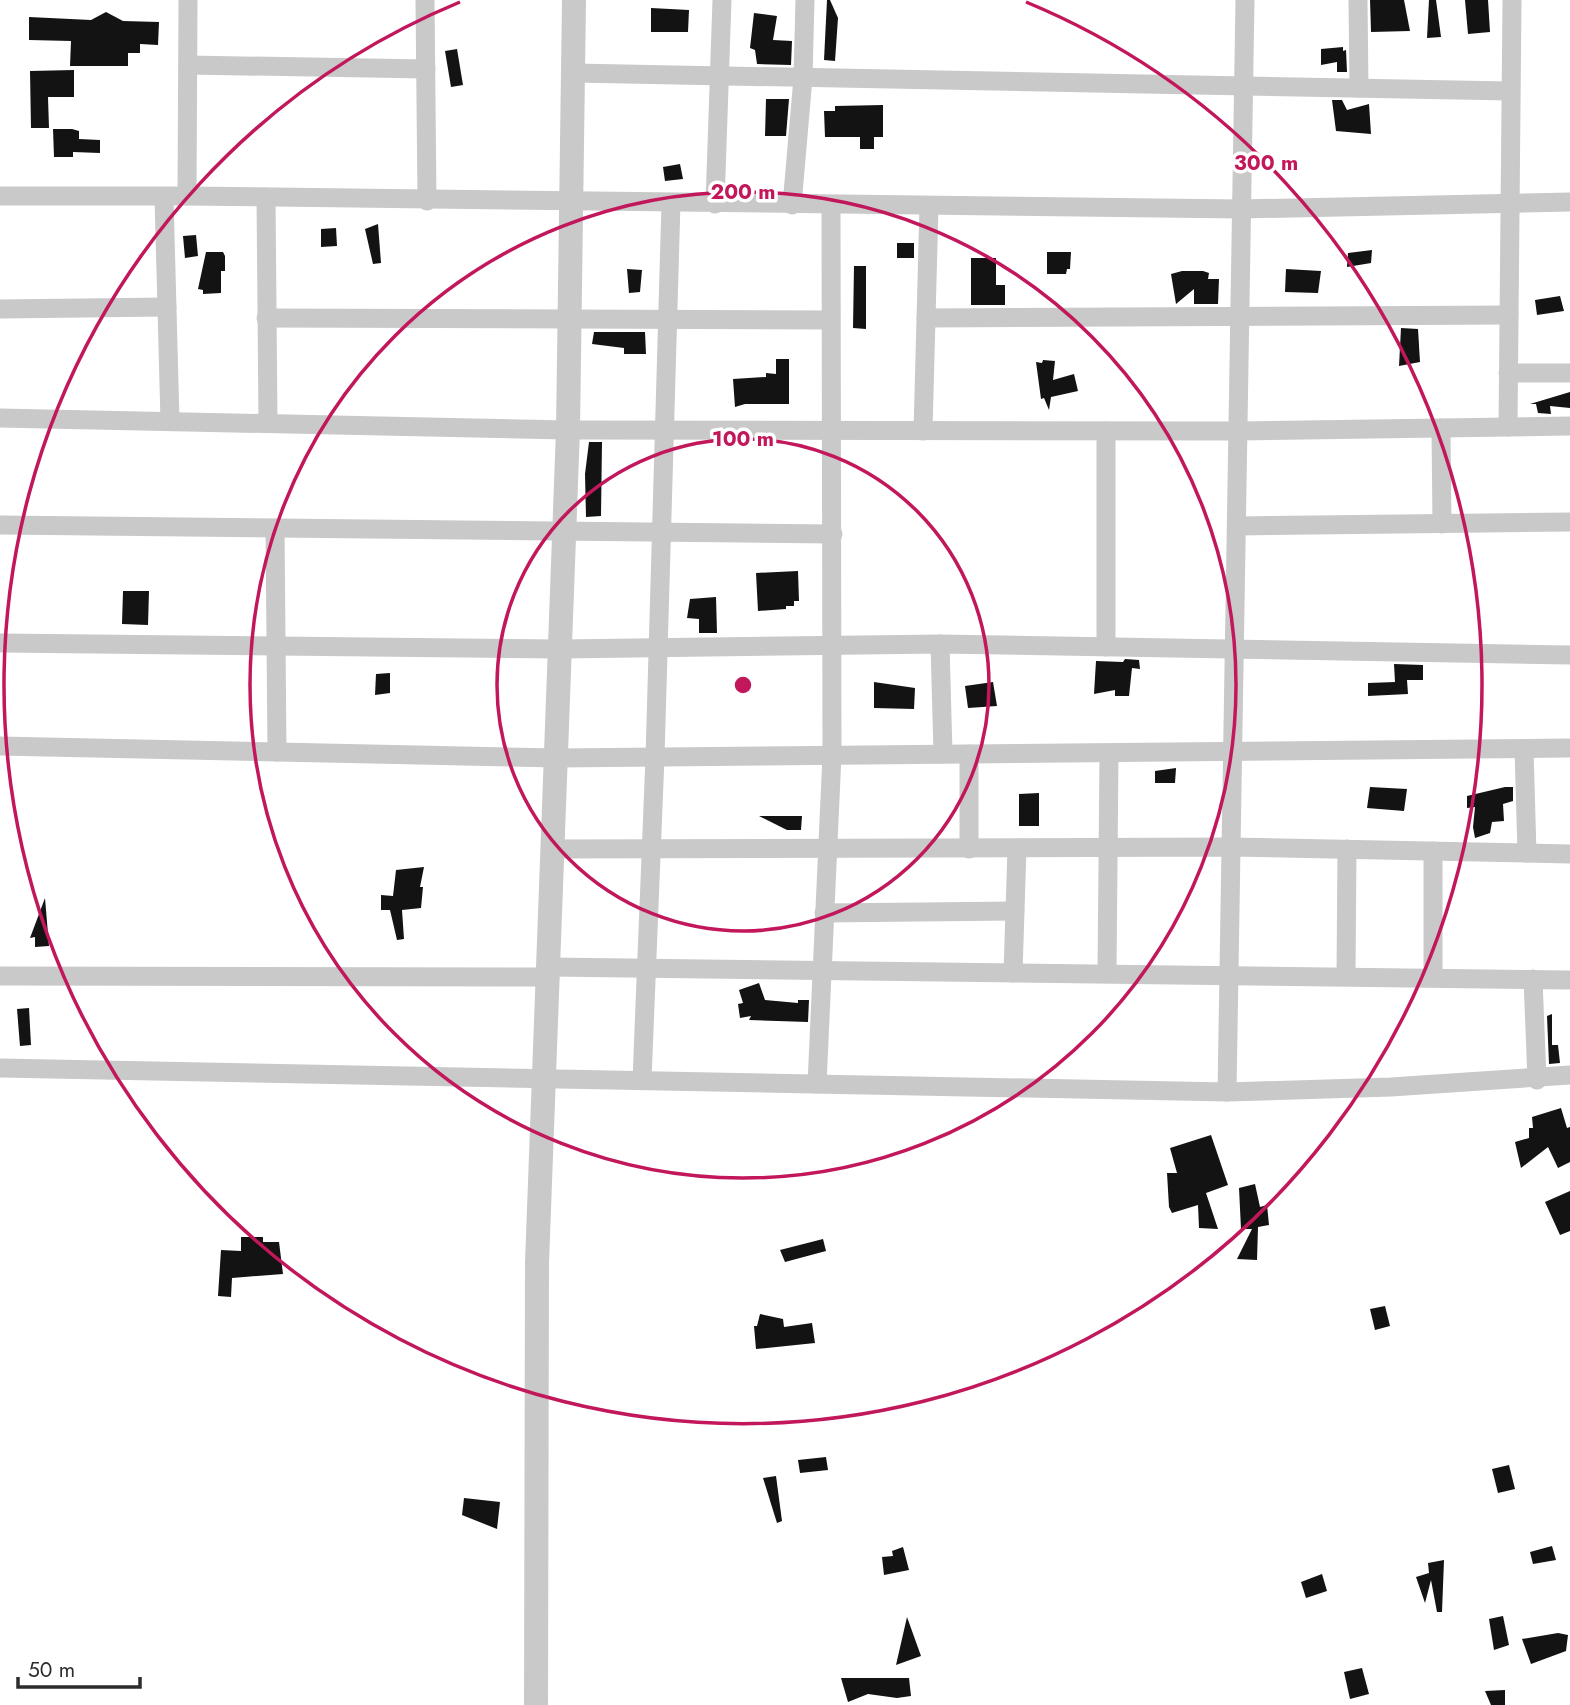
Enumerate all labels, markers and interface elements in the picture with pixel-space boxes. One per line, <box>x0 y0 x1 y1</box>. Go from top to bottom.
text: 300 m <box>1234 148 1298 178</box>
text: 200 m <box>710 177 776 207</box>
text: 100 m <box>712 424 774 454</box>
centre of rings <box>731 673 755 697</box>
scale bar <box>18 1646 140 1690</box>
text: 50 m <box>28 1655 75 1685</box>

